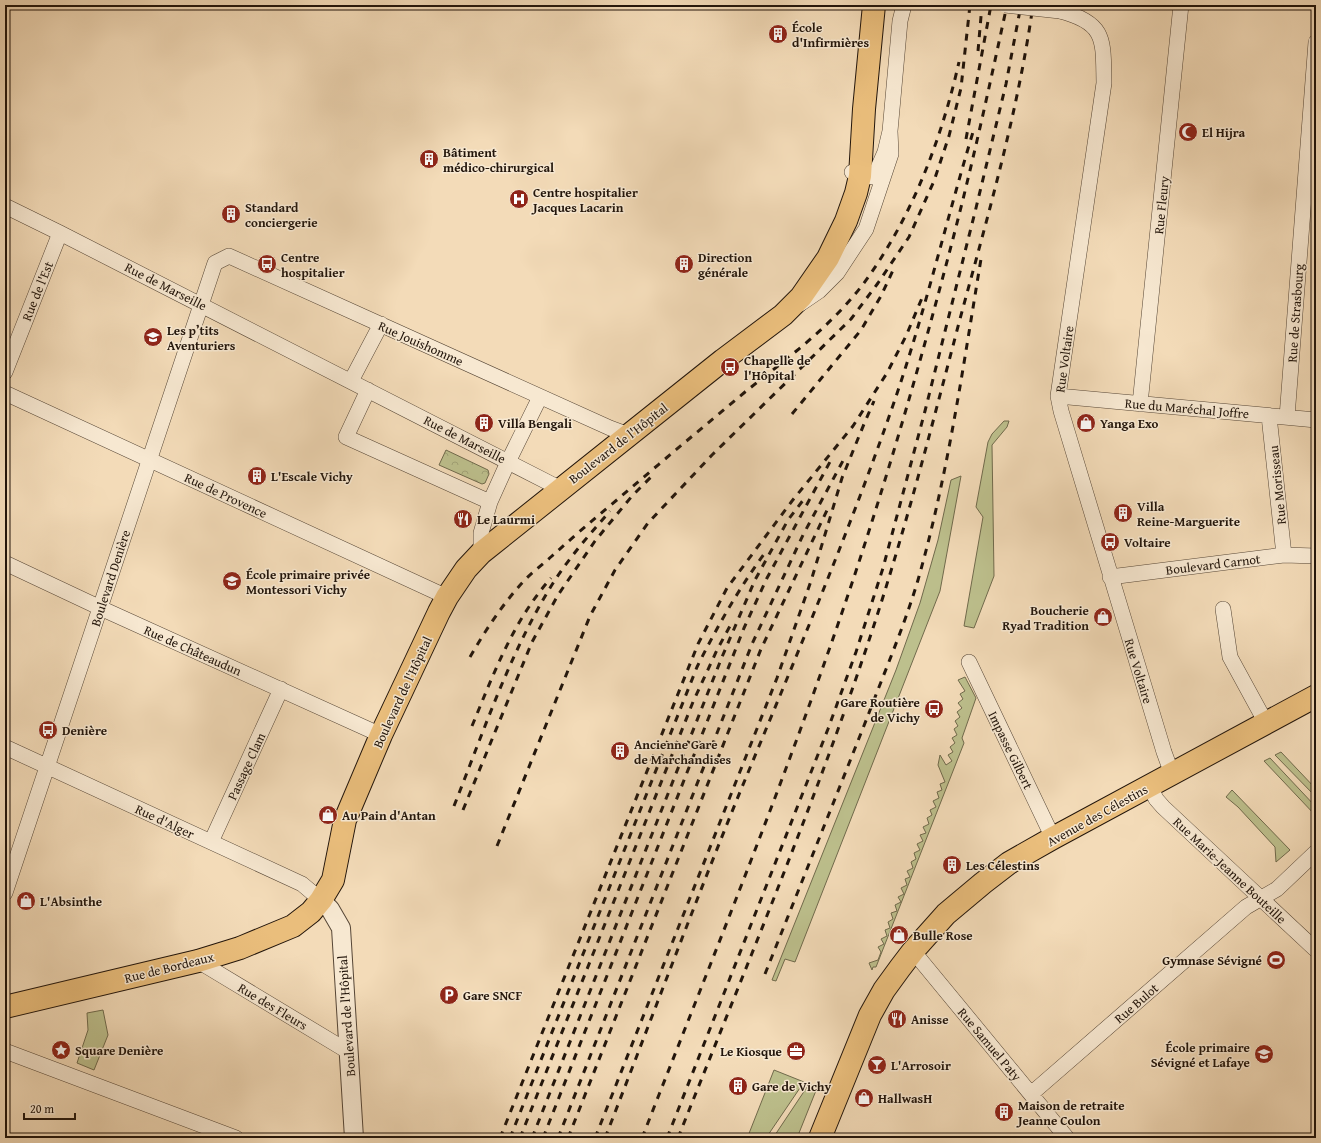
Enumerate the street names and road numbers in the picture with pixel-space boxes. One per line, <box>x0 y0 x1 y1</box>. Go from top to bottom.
street label: Rue Fleury <box>1149 174 1174 235</box>
street label: Rue de l'Est <box>17 258 58 324</box>
street label: Rue de Marseille <box>121 258 210 315</box>
street label: Rue de Strasbourg <box>1283 262 1308 363</box>
street label: Rue Jouishomme <box>375 316 466 371</box>
street label: Rue Voltaire <box>1050 324 1079 394</box>
street label: Rue du Maréchal Joffre <box>1124 394 1250 423</box>
street label: Boulevard de l'Hôpital <box>565 398 672 488</box>
street label: Rue de Marseille <box>420 411 509 468</box>
street label: Rue Morisseau <box>1264 444 1291 525</box>
street label: Rue de Provence <box>181 468 270 523</box>
street label: Boulevard Denière <box>86 527 135 629</box>
street label: Boulevard Carnot <box>1165 549 1262 580</box>
street label: Rue de Châteaudun <box>141 620 245 681</box>
street label: Boulevard de l'Hôpital <box>368 633 437 751</box>
street label: Rue Voltaire <box>1120 636 1157 706</box>
street label: Impasse Gilbert <box>983 708 1038 793</box>
street label: Passage Clam <box>223 729 271 803</box>
street label: Avenue des Célestins <box>1043 780 1151 851</box>
street label: Rue d'Alger <box>132 799 198 844</box>
street label: Rue Marie-Jeanne Bouteille <box>1169 813 1290 928</box>
street label: Rue de Bordeaux <box>122 947 216 988</box>
street label: Boulevard de l'Hôpital <box>333 954 360 1077</box>
street label: Rue des Fleurs <box>234 978 311 1035</box>
street label: Rue Bulot <box>1110 979 1163 1028</box>
street label: Rue Samuel Paty <box>953 1004 1026 1085</box>

